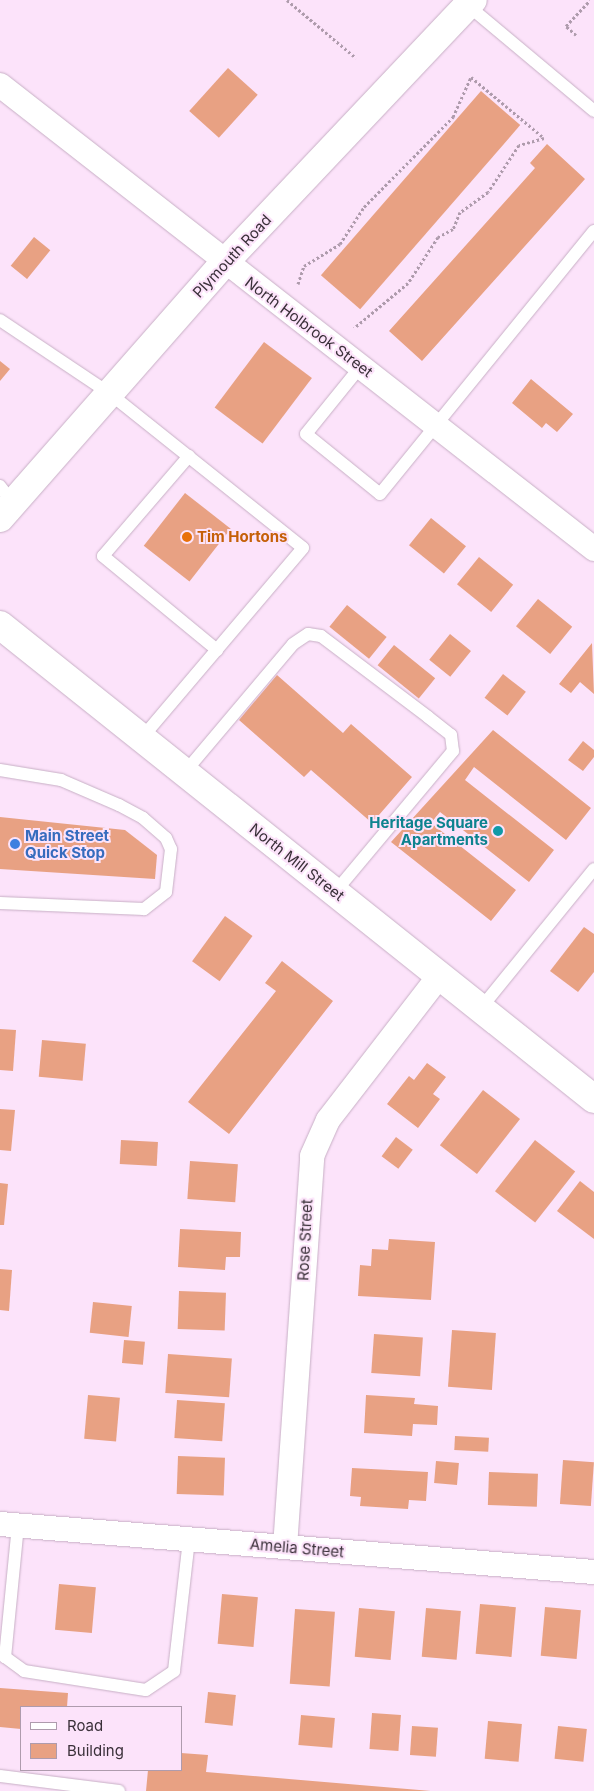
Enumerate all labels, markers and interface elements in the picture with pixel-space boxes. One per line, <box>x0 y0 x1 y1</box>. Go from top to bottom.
street label: Plymouth Road <box>189 211 275 301</box>
street label: North Holbrook Street <box>242 273 376 381</box>
place label: Tim Hortons <box>197 528 287 546</box>
marker: Tim Hortons <box>181 531 193 543</box>
place label: Heritage Square Apartments <box>369 813 488 848</box>
street label: North Mill Street <box>246 819 348 905</box>
marker: Heritage Square Apartments <box>492 825 504 837</box>
place label: Main Street Quick Stop <box>25 826 109 861</box>
marker: Main Street Quick Stop <box>9 838 21 850</box>
street label: Rose Street <box>294 1199 316 1281</box>
street label: Amelia Street <box>249 1535 345 1561</box>
legend <box>20 1706 182 1771</box>
text: Road <box>67 1716 103 1735</box>
text: Building <box>67 1741 124 1760</box>

